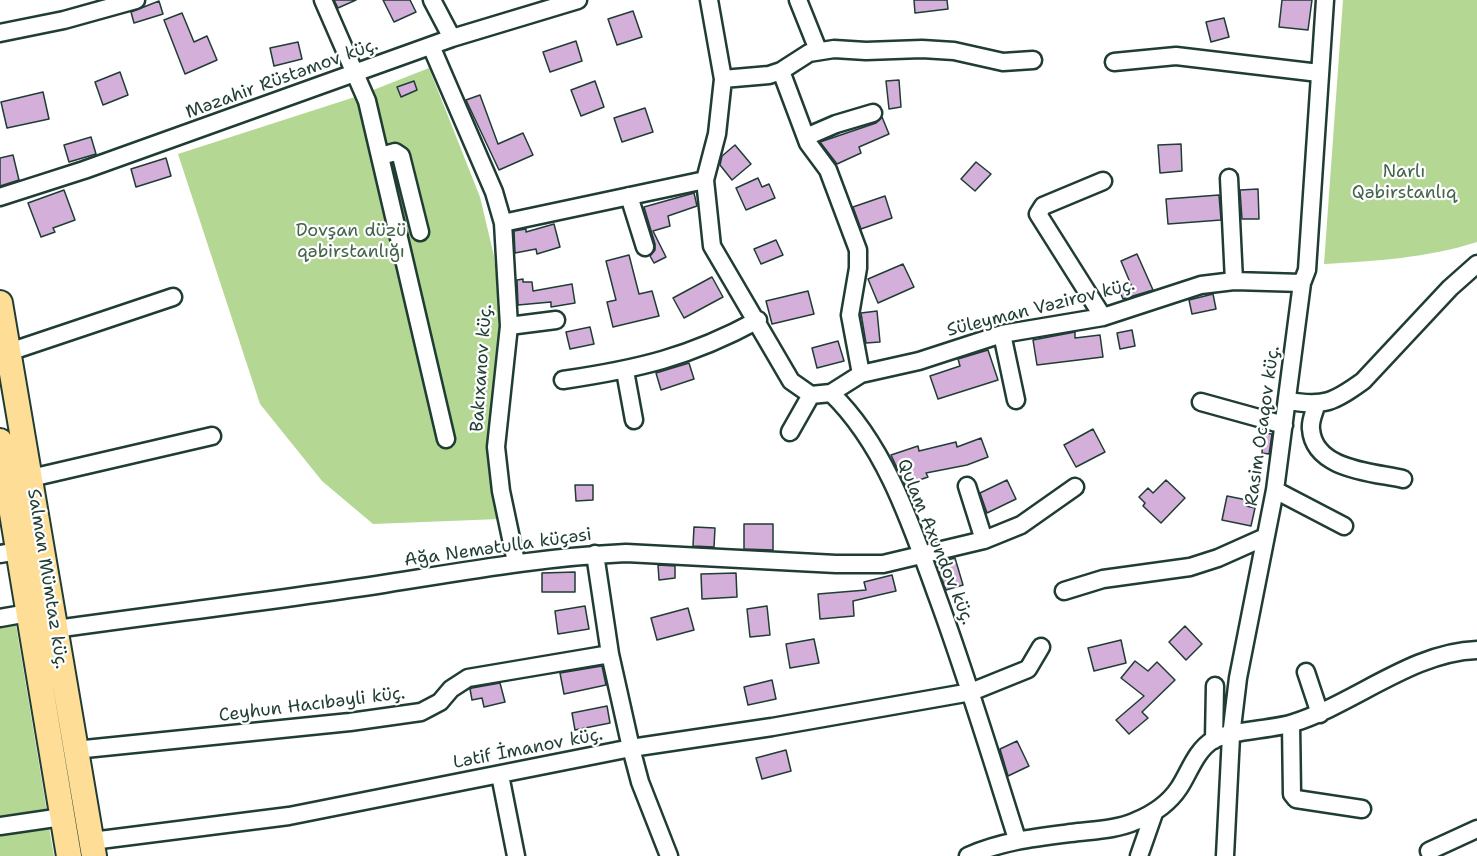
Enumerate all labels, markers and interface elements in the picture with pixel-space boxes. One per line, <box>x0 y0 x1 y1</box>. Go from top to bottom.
street label: Məzahir Rüstəmov küç. <box>183 34 381 124</box>
park label: Narlı Qəbirstanlıq <box>1352 161 1456 204</box>
park label: Dovşan düzü qəbirstanlığı <box>296 220 406 262</box>
street label: Süleyman Vəzirov küç. <box>945 274 1137 342</box>
street label: Bakıxanov küç. <box>467 303 497 433</box>
street label: Rasim Ocaqov küç. <box>1241 344 1285 508</box>
street label: Qulam Axundov küç. <box>892 456 978 628</box>
street label: Salman Mümtaz küç. <box>22 487 72 671</box>
street label: Ağa Nemətulla küçəsi <box>403 524 593 572</box>
street label: Ceyhun Hacıbəyli küç. <box>218 683 406 727</box>
street label: Lətif İmanov küç. <box>451 724 605 774</box>

